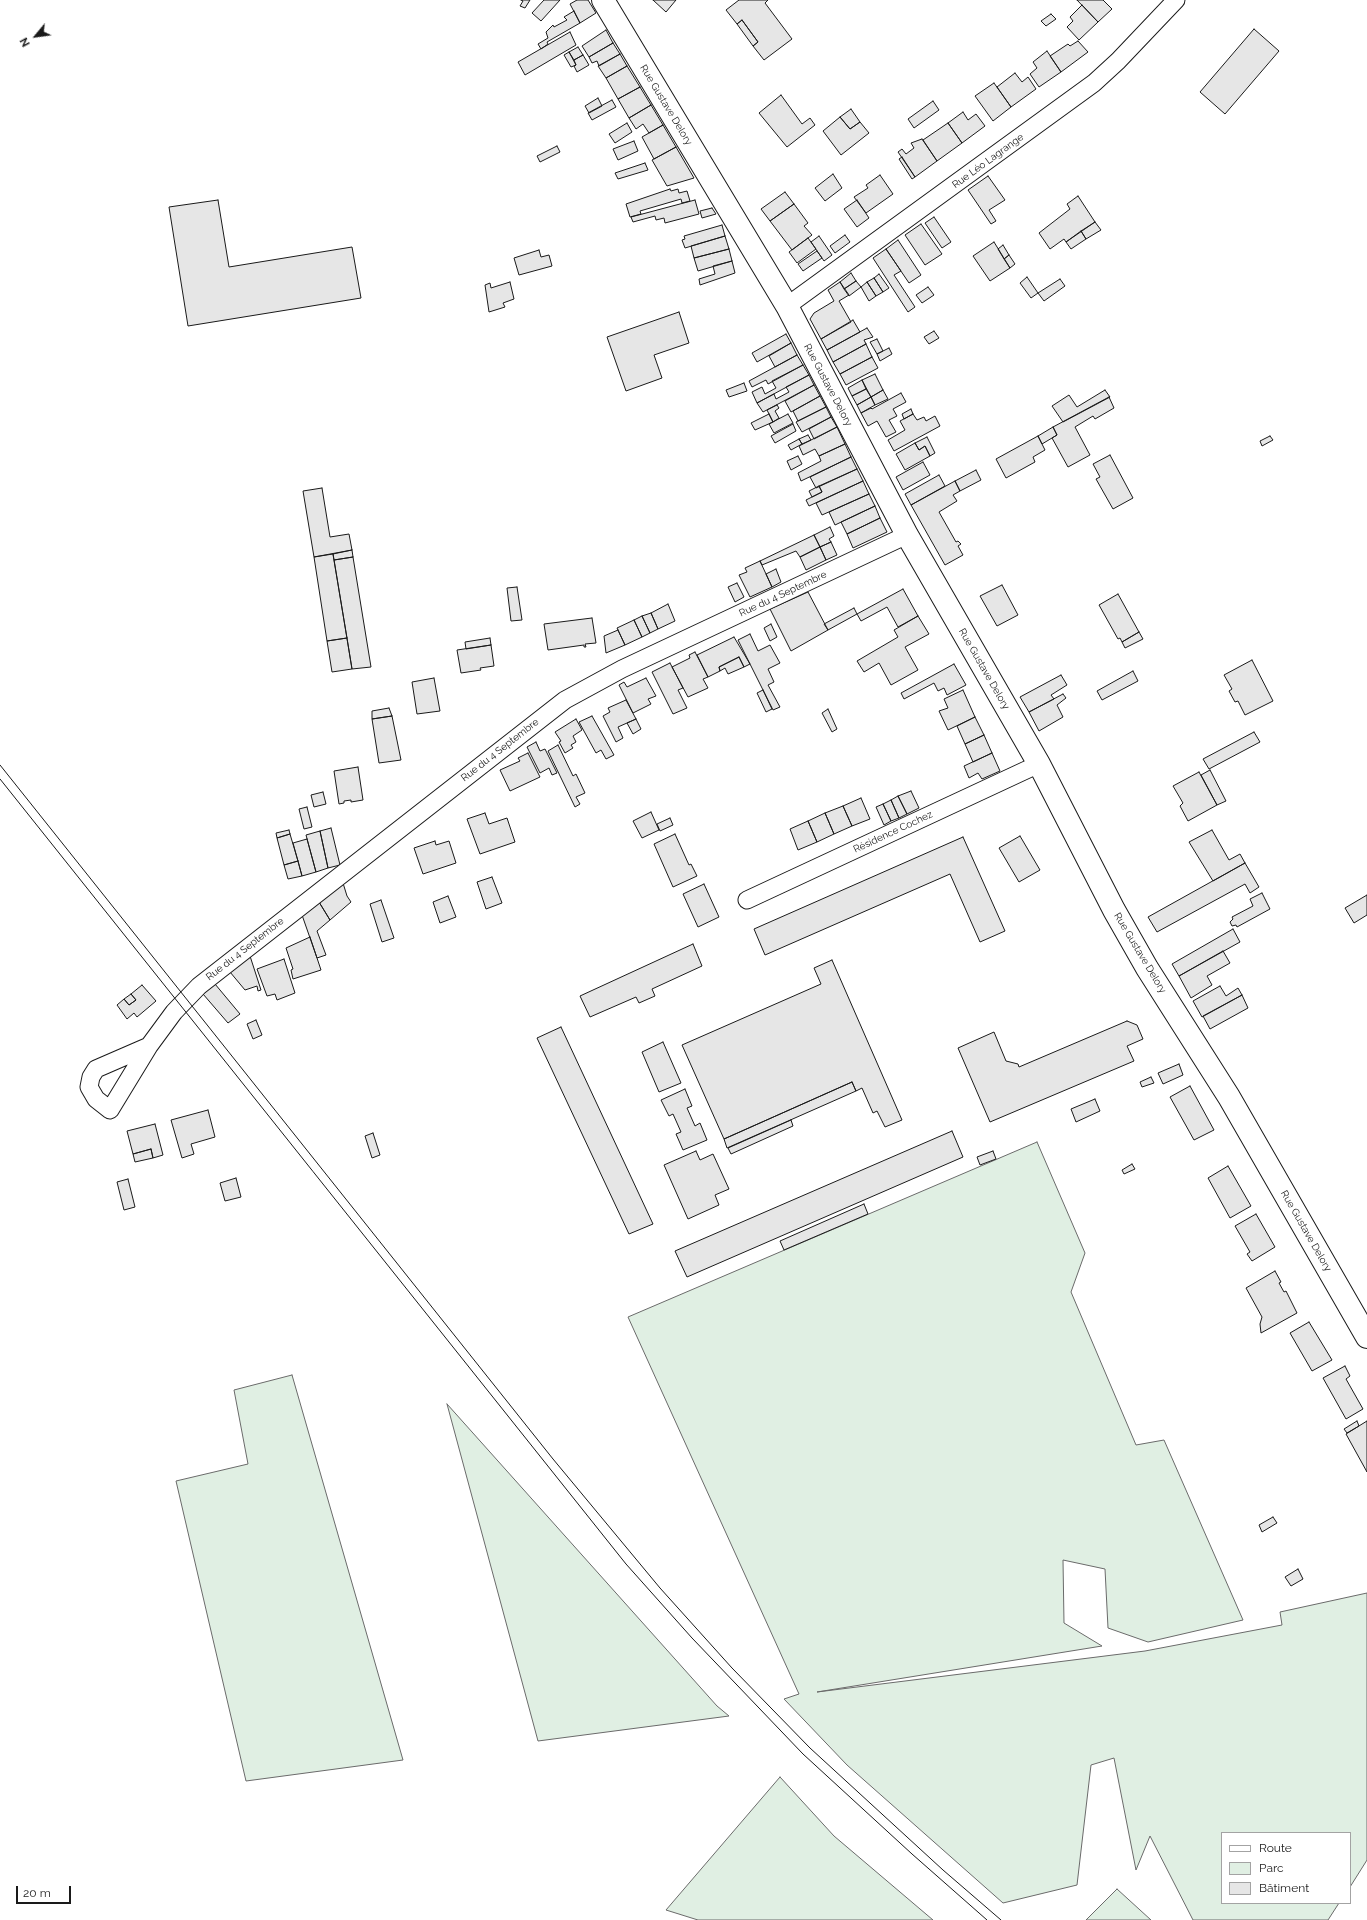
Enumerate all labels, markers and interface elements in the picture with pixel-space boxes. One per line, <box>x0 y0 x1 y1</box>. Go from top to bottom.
north arrow <box>16 16 56 56</box>
text: N <box>17 35 33 49</box>
street label: Rue Gustave Delory <box>637 63 695 147</box>
street label: Rue Léo Lagrange <box>950 131 1026 191</box>
street label: Rue Gustave Delory <box>801 342 855 428</box>
street label: Rue du 4 Septembre <box>737 568 829 620</box>
street label: Rue Gustave Delory <box>956 626 1012 712</box>
street label: Rue du 4 Septembre <box>459 716 541 784</box>
street label: Résidence Cochez <box>852 808 934 856</box>
street label: Rue Gustave Delory <box>1111 911 1169 995</box>
street label: Rue du 4 Septembre <box>204 915 286 983</box>
street label: Rue Gustave Delory <box>1278 1188 1334 1274</box>
legend <box>1221 1832 1351 1904</box>
text: Route <box>1259 1841 1292 1855</box>
text: Parc <box>1259 1861 1284 1875</box>
scale bar <box>18 1878 73 1904</box>
text: Bâtiment <box>1259 1881 1309 1895</box>
text: 20 m <box>23 1886 51 1900</box>

